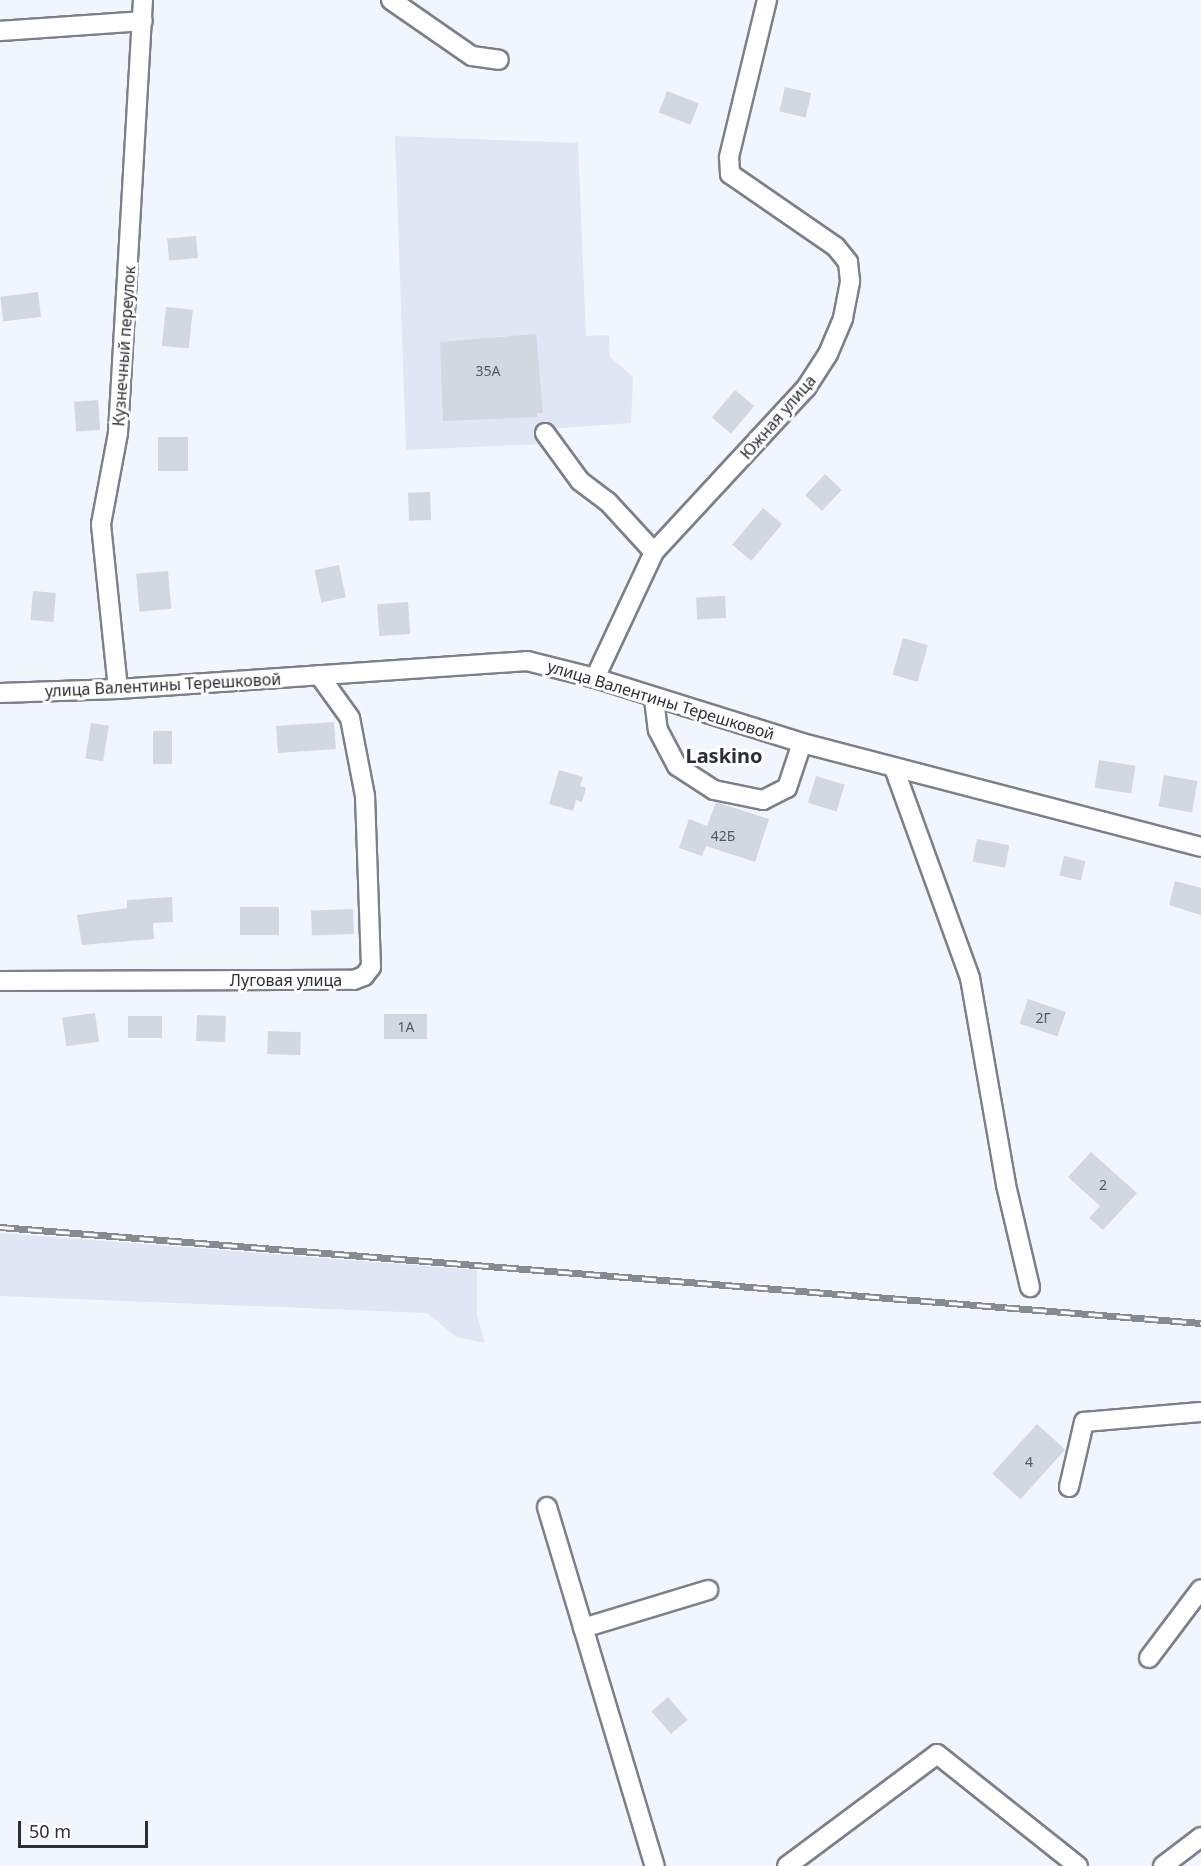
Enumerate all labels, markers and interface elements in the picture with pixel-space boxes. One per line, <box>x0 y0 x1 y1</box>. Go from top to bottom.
street label: Кузнечный переулок <box>109 265 139 427</box>
house number: 35А <box>476 363 500 379</box>
street label: Южная улица <box>736 371 820 463</box>
street label: улица Валентины Терешковой <box>545 656 777 744</box>
street label: улица Валентины Терешковой <box>44 669 282 701</box>
district label: Laskino <box>685 743 763 767</box>
house number: 42Б <box>711 828 735 844</box>
street label: Луговая улица <box>230 970 342 990</box>
house number: 2Г <box>1035 1010 1051 1026</box>
house number: 1А <box>398 1019 414 1035</box>
house number: 2 <box>1099 1177 1107 1193</box>
house number: 4 <box>1025 1454 1033 1470</box>
scale bar <box>21 1809 152 1847</box>
text: 50 m <box>29 1819 71 1843</box>

